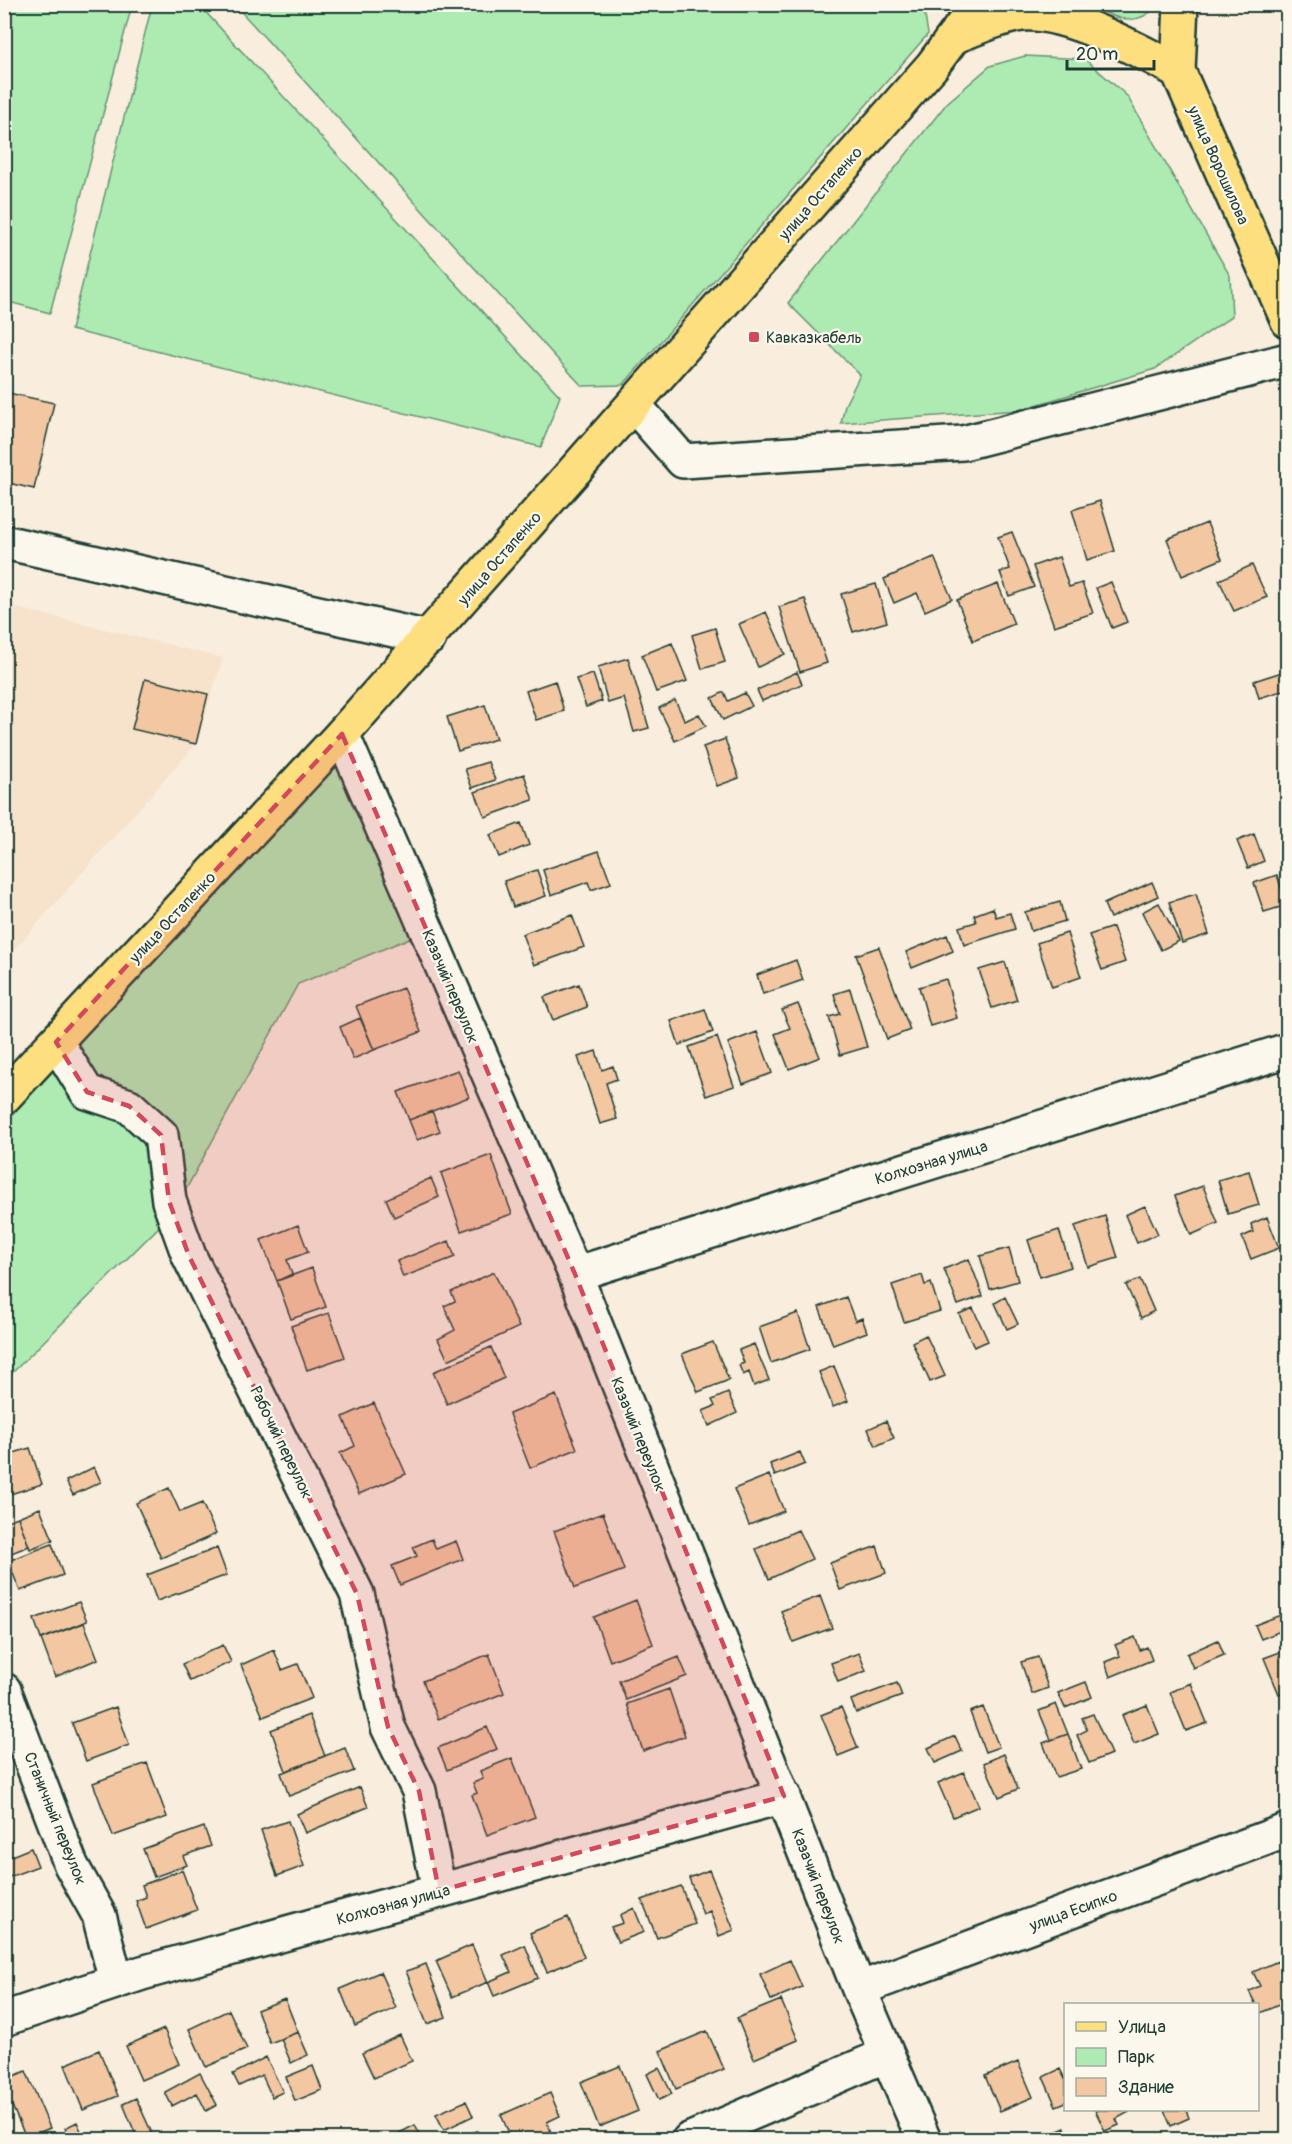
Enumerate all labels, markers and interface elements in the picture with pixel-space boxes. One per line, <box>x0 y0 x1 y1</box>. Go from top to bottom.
scale bar <box>1067 33 1154 71</box>
text: 20 m <box>1076 43 1118 66</box>
street label: улица Ворошилова <box>1183 102 1253 228</box>
street label: улица Остапенко <box>774 142 867 245</box>
place label: Кавказкабель <box>766 328 862 348</box>
marker: Кавказкабель <box>747 330 761 344</box>
street label: улица Остапенко <box>453 507 546 610</box>
street label: улица Остапенко <box>125 868 220 968</box>
street label: Казачий переулок <box>417 926 483 1046</box>
street label: Колхозная улица <box>873 1136 990 1190</box>
street label: Казачий переулок <box>606 1374 670 1495</box>
street label: Рабочий переулок <box>245 1383 317 1502</box>
street label: Станичный переулок <box>19 1749 91 1888</box>
street label: Казачий переулок <box>787 1826 849 1947</box>
street label: Колхозная улица <box>334 1880 452 1930</box>
street label: улица Есипко <box>1026 1886 1120 1936</box>
legend <box>1064 2003 1259 2111</box>
text: Улица <box>1118 2016 1166 2039</box>
text: Парк <box>1118 2046 1155 2069</box>
text: Здание <box>1118 2076 1174 2099</box>

